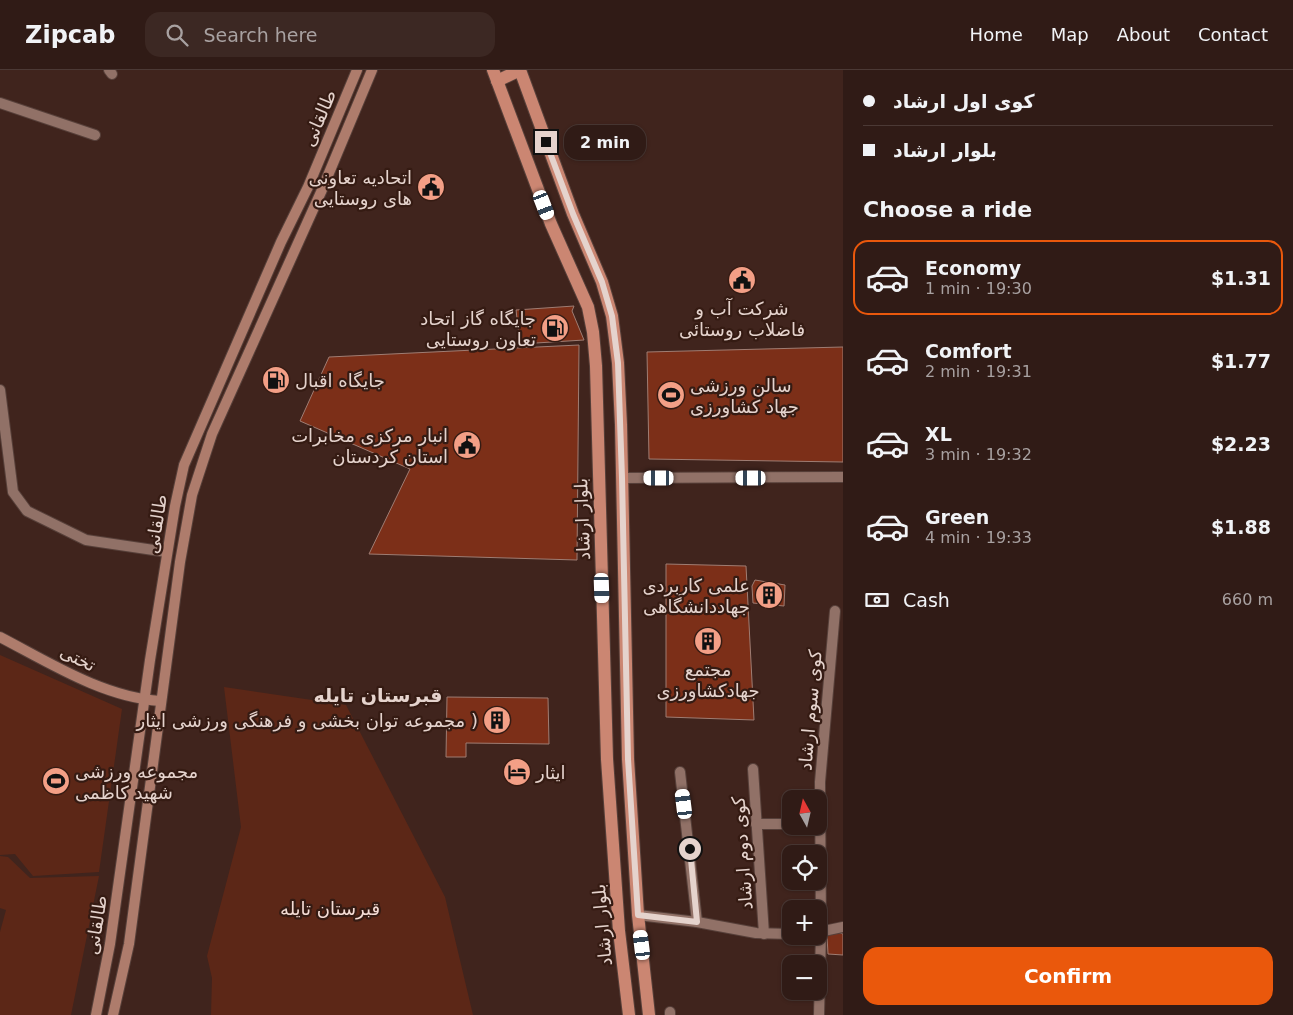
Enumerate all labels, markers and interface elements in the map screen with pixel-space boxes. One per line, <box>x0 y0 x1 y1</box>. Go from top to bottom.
search box <box>145 12 495 57</box>
text: Zipcab <box>25 21 115 49</box>
icon: search <box>163 21 191 49</box>
text: Search here <box>203 24 318 46</box>
text: Home <box>970 24 1023 45</box>
text: Map <box>1051 24 1089 45</box>
text: About <box>1117 24 1170 45</box>
text: Contact <box>1198 24 1268 45</box>
street label: طالقانی <box>298 86 340 150</box>
text: کوی اول ارشاد <box>893 90 1034 112</box>
callout: 2 min <box>564 124 646 160</box>
route end <box>535 131 557 153</box>
text: 2 min <box>580 133 630 152</box>
text: بلوار ارشاد <box>893 139 997 161</box>
place label: اتحادیه تعاونی های روستایی <box>309 167 412 210</box>
public building icon: اتحادیه تعاونی های روستایی <box>416 172 446 202</box>
car <box>531 188 556 222</box>
text: Choose a ride <box>863 197 1032 222</box>
icon: car <box>865 255 910 300</box>
text: Economy <box>925 257 1021 279</box>
public building icon: شرکت آب و فاضلاب روستائی <box>727 265 757 295</box>
text: $1.31 <box>1211 267 1271 289</box>
text: 1 min · 19:30 <box>925 279 1032 298</box>
place label: شرکت آب و فاضلاب روستائی <box>679 297 805 341</box>
place label: جایگاه گاز اتحاد تعاون روستایی <box>420 308 536 351</box>
fuel station icon: جایگاه گاز اتحاد تعاون روستایی <box>540 313 570 343</box>
icon: car <box>865 338 910 383</box>
text: Comfort <box>925 340 1012 362</box>
text: $1.77 <box>1211 350 1271 372</box>
text: 2 min · 19:31 <box>925 362 1032 381</box>
fuel station icon: جایگاه اقبال <box>261 365 291 395</box>
place label: جایگاه اقبال <box>295 370 385 391</box>
place label: سالن ورزشی جهاد کشاورزی <box>690 375 799 418</box>
sports icon: سالن ورزشی جهاد کشاورزی <box>656 380 686 410</box>
icon: car <box>865 421 910 466</box>
text: XL <box>925 423 952 445</box>
place label: انبار مرکزی مخابرات استان کردستان <box>291 425 448 468</box>
public building icon: انبار مرکزی مخابرات استان کردستان <box>452 430 482 460</box>
text: $2.23 <box>1211 433 1271 455</box>
text: 3 min · 19:32 <box>925 445 1032 464</box>
car <box>644 471 674 486</box>
car <box>736 471 766 486</box>
street label: بلوار ارشاد <box>570 478 595 560</box>
street label: طالقانی <box>141 493 171 555</box>
icon: car <box>865 504 910 549</box>
text: Green <box>925 506 989 528</box>
text: $1.88 <box>1211 516 1271 538</box>
text: 4 min · 19:33 <box>925 528 1032 547</box>
car <box>593 573 610 603</box>
place label: علمی کاربردی جهاددانشگاهی <box>642 575 750 618</box>
building icon: علمی کاربردی جهاددانشگاهی <box>754 580 784 610</box>
icon: cash <box>863 586 891 614</box>
text: Cash <box>903 589 950 611</box>
text: 660 m <box>1222 590 1273 609</box>
building icon: مجتمع جهادکشاورزی <box>693 626 723 656</box>
street label: تختی <box>57 640 99 676</box>
street label: کوی سوم ارشاد <box>794 648 827 771</box>
place label: مجتمع جهادکشاورزی <box>656 659 760 702</box>
district label: قبرستان تایله <box>313 684 443 707</box>
building icon: مجموعه توان بخشی و فرهنگی ورزشی ایثار ) <box>482 705 512 735</box>
place label: مجموعه توان بخشی و فرهنگی ورزشی ایثار ) <box>135 710 478 732</box>
hotel icon: ایثار <box>502 757 532 787</box>
place label: مجموعه ورزشی شهید کاظمی <box>75 761 198 804</box>
place label: ایثار <box>535 762 566 783</box>
sports icon: مجموعه ورزشی شهید کاظمی <box>41 766 71 796</box>
car <box>674 788 693 820</box>
north arrow <box>782 790 828 835</box>
map controls <box>782 790 827 1000</box>
street label: کوی دوم ارشاد <box>728 795 757 910</box>
route start <box>679 838 701 860</box>
button: locate <box>782 845 827 890</box>
street label: بلوار ارشاد <box>588 883 617 967</box>
street label: طالقانی <box>81 894 111 956</box>
park label: قبرستان تایله <box>280 898 380 920</box>
button: + <box>782 900 827 945</box>
car <box>632 929 651 961</box>
button: Confirm <box>863 947 1273 1005</box>
button: − <box>782 955 827 1000</box>

